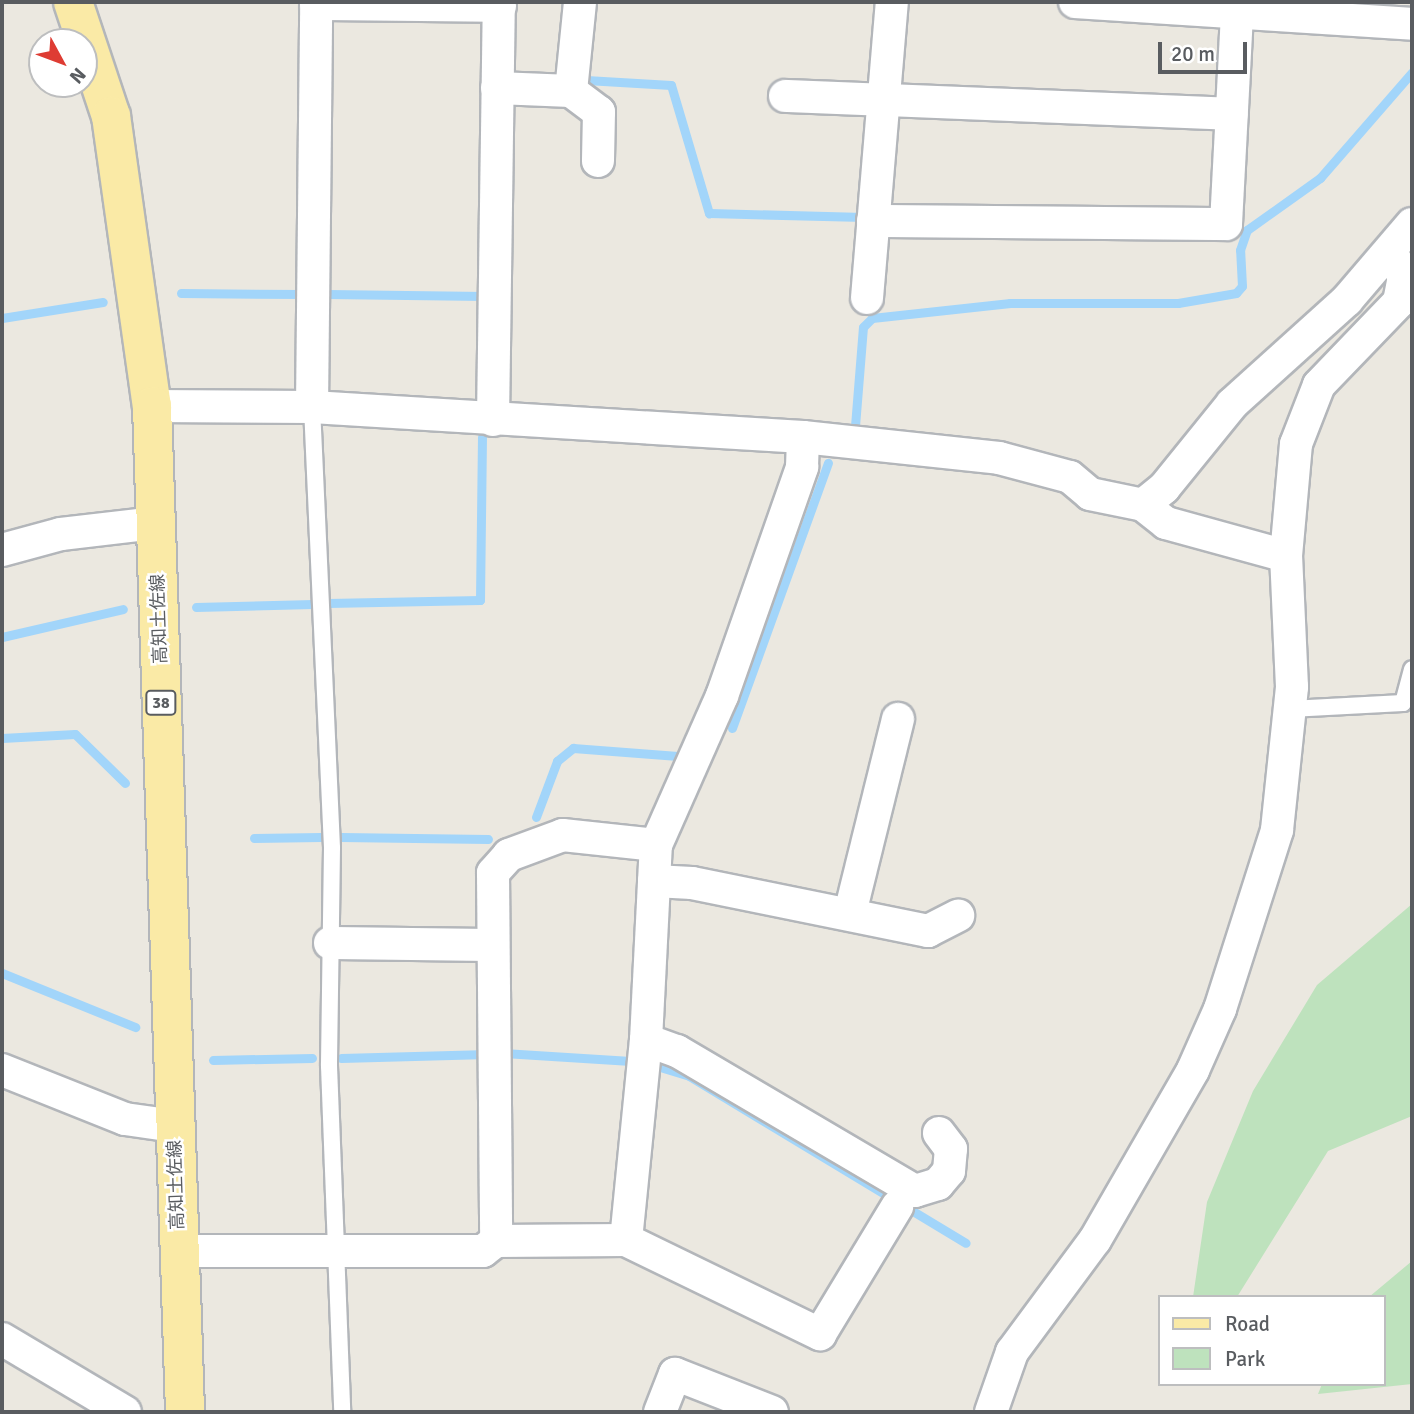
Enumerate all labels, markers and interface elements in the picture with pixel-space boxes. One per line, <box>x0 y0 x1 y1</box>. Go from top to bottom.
north arrow <box>28 28 98 98</box>
scale bar <box>1162 28 1251 72</box>
text: 20 m <box>1171 41 1215 67</box>
text: N <box>64 63 91 88</box>
street label: 高知土佐線 <box>147 574 171 664</box>
road number: 38 <box>145 690 177 716</box>
street label: 高知土佐線 <box>164 1140 188 1230</box>
legend <box>1158 1295 1386 1386</box>
text: Road <box>1225 1311 1270 1337</box>
text: Park <box>1225 1346 1265 1372</box>

